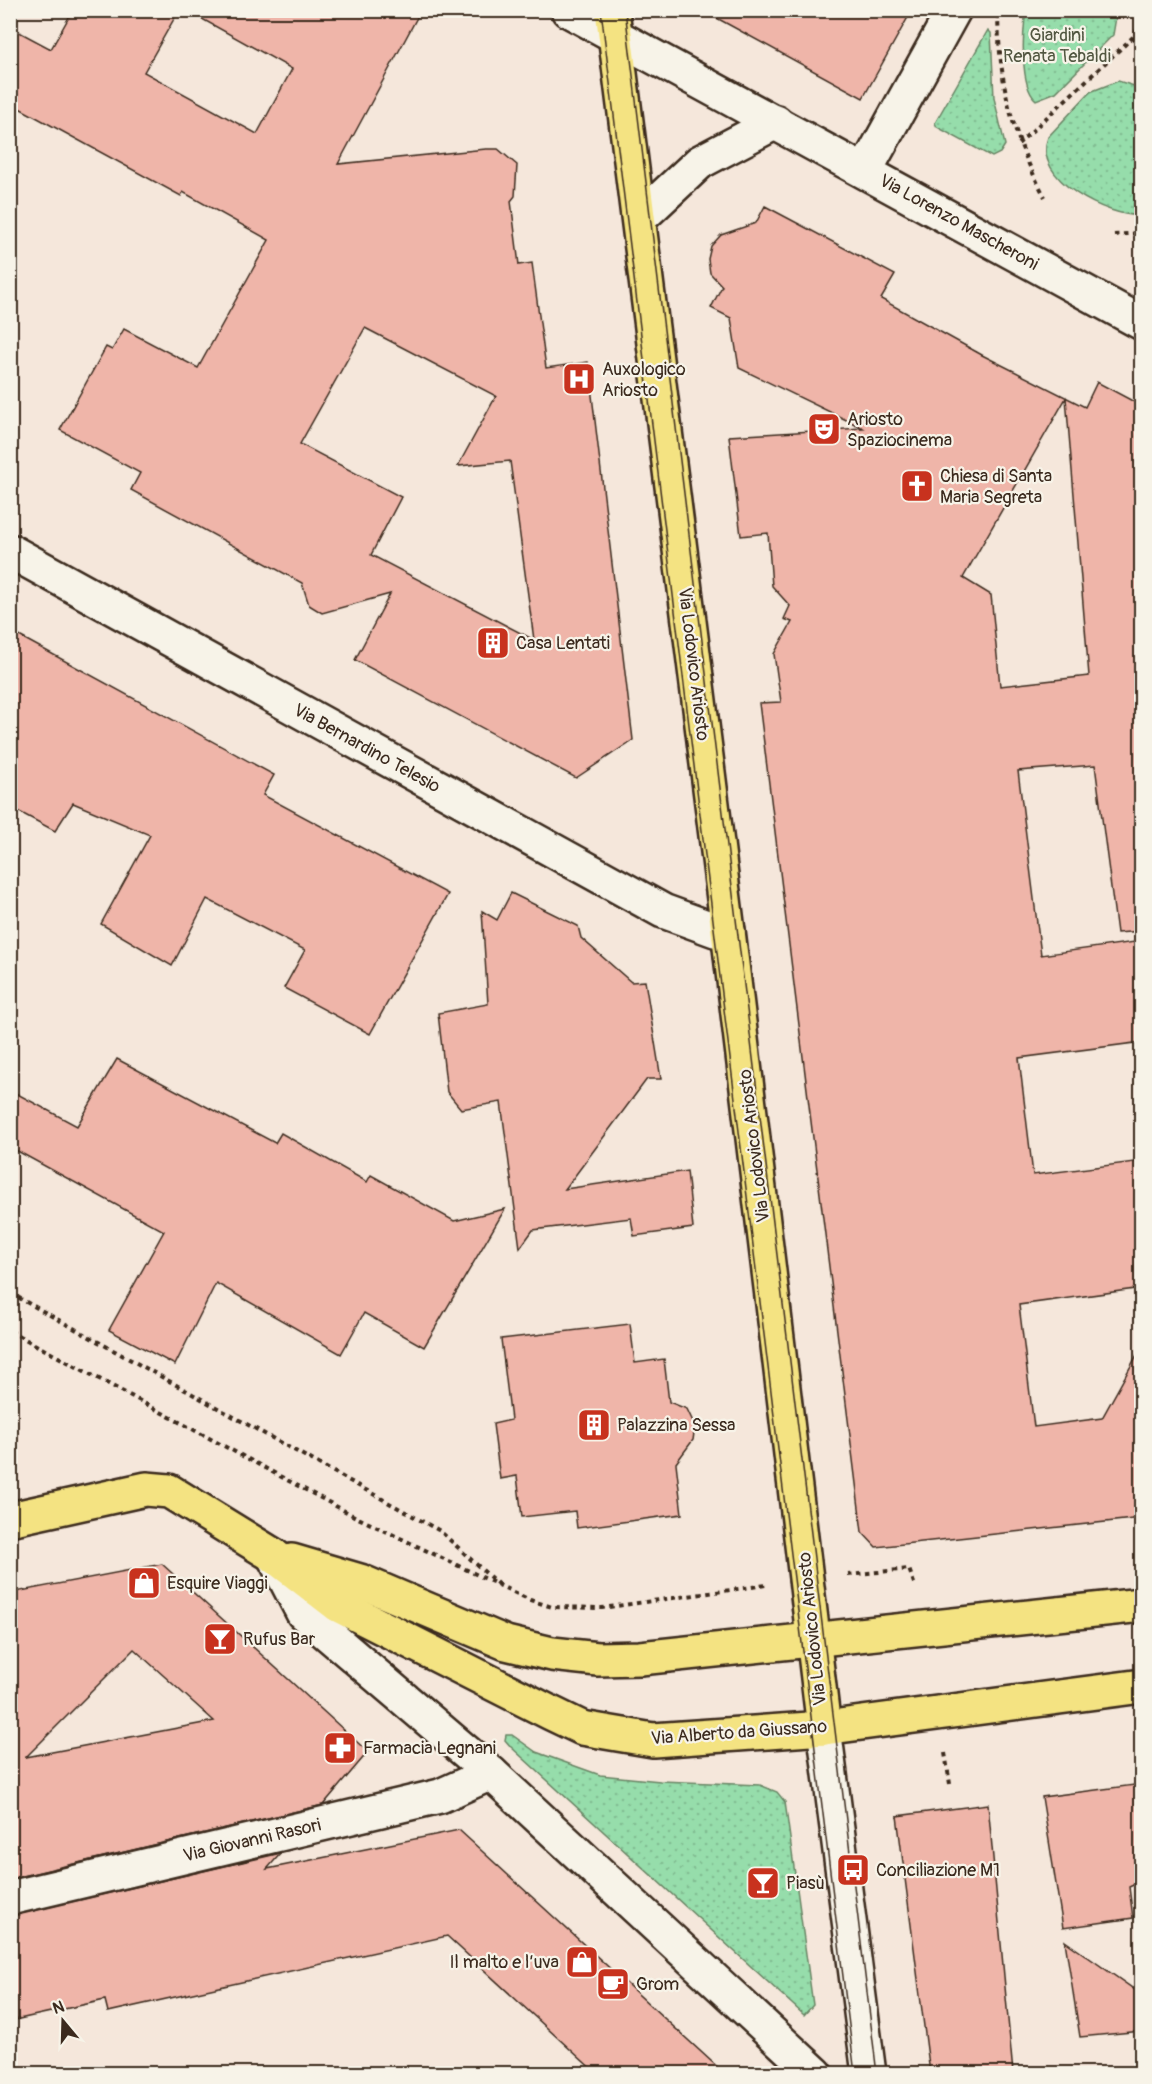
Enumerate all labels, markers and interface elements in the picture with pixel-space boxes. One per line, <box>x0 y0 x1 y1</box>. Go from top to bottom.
park label: Giardini Renata Tebaldi <box>1003 24 1111 68</box>
street label: Via Lorenzo Mascheroni <box>875 169 1042 276</box>
place label: Auxologico Ariosto <box>602 358 686 402</box>
hospital icon: Auxologico Ariosto <box>561 361 597 397</box>
place label: Ariosto Spaziocinema <box>847 408 952 452</box>
theatre icon: Ariosto Spaziocinema <box>806 411 842 447</box>
place label: Chiesa di Santa Maria Segreta <box>940 465 1052 509</box>
church icon: Chiesa di Santa Maria Segreta <box>899 468 935 504</box>
street label: Via Lodovico Ariosto <box>673 586 714 742</box>
building icon: Casa Lentati <box>475 625 511 661</box>
place label: Casa Lentati <box>516 632 610 655</box>
street label: Via Bernardino Telesio <box>289 699 444 798</box>
street label: Via Lodovico Ariosto <box>734 1068 775 1224</box>
building icon: Palazzina Sessa <box>576 1407 612 1443</box>
place label: Palazzina Sessa <box>617 1414 735 1437</box>
street label: Via Lodovico Ariosto <box>793 1551 832 1707</box>
shop icon: Esquire Viaggi <box>126 1565 162 1601</box>
place label: Esquire Viaggi <box>167 1572 268 1595</box>
bar icon: Rufus Bar <box>202 1621 238 1657</box>
place label: Rufus Bar <box>243 1628 316 1651</box>
street label: Via Alberto da Giussano <box>650 1715 828 1750</box>
pharmacy icon: Farmacia Legnani <box>322 1730 358 1766</box>
place label: Farmacia Legnani <box>363 1737 496 1760</box>
street label: Via Giovanni Rasori <box>181 1813 323 1868</box>
bus stop icon: Conciliazione M1 <box>835 1852 871 1888</box>
place label: Conciliazione M1 <box>876 1859 1000 1882</box>
bar icon: Piasù <box>745 1865 781 1901</box>
place label: Piasù <box>786 1872 825 1895</box>
shop icon: Il malto e l’uva <box>564 1944 600 1980</box>
place label: Il malto e l’uva <box>449 1951 559 1974</box>
cafe icon: Grom <box>595 1966 631 2002</box>
place label: Grom <box>636 1973 679 1996</box>
north arrow <box>33 1991 93 2051</box>
text: N <box>50 1996 67 2019</box>

